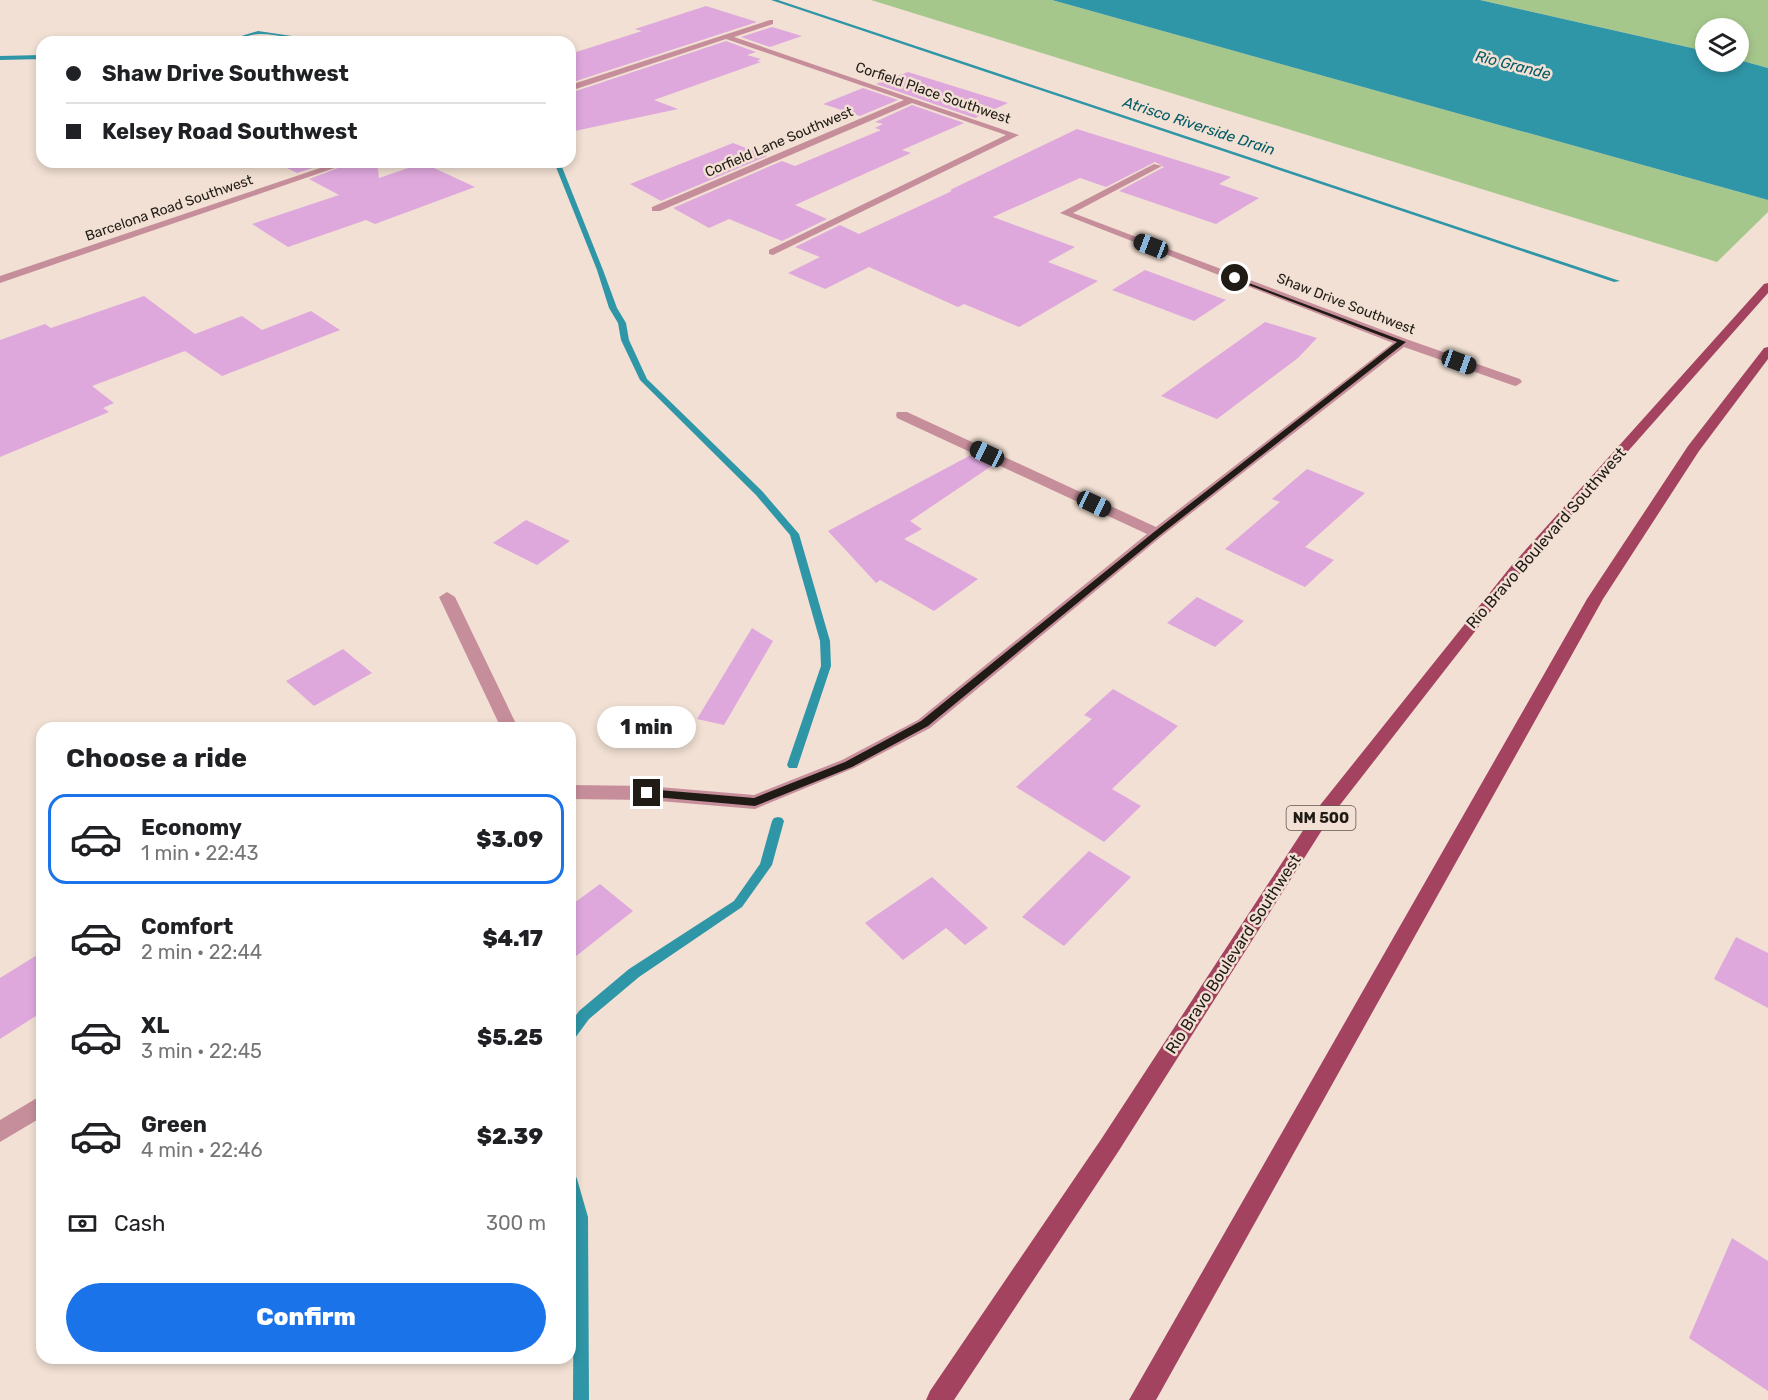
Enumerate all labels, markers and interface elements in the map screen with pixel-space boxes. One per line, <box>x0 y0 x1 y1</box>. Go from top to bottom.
map controls <box>1695 18 1749 72</box>
button: layers <box>1695 18 1749 72</box>
water label: Rio Grande <box>1474 47 1553 83</box>
street label: Corfield Place Southwest <box>853 58 1013 128</box>
text: Shaw Drive Southwest <box>102 60 349 87</box>
water label: Atrisco Riverside Drain <box>1120 93 1277 159</box>
street label: Corfield Lane Southwest <box>702 103 856 181</box>
text: Kelsey Road Southwest <box>102 118 357 145</box>
street label: Barcelona Road Southwest <box>83 171 256 245</box>
car <box>1131 231 1171 261</box>
route start <box>1221 264 1248 291</box>
street label: Shaw Drive Southwest <box>1274 270 1418 338</box>
car <box>1439 347 1479 377</box>
car <box>967 438 1007 470</box>
street label: Rio Bravo Boulevard Southwest <box>1462 444 1630 632</box>
car <box>1074 488 1114 520</box>
callout: 1 min <box>598 706 696 748</box>
text: 1 min <box>620 715 673 739</box>
text: Choose a ride <box>66 742 247 774</box>
route end <box>633 779 660 806</box>
road number: NM 500 <box>1286 806 1356 830</box>
icon: car <box>69 812 123 866</box>
text: Economy <box>141 814 242 841</box>
text: $3.09 <box>476 826 543 853</box>
text: 1 min · 22:43 <box>141 841 259 865</box>
street label: Rio Bravo Boulevard Southwest <box>1161 851 1305 1057</box>
icon: car <box>69 911 123 965</box>
text: Comfort <box>141 913 233 940</box>
text: $4.17 <box>482 925 543 952</box>
text: 2 min · 22:44 <box>141 940 262 964</box>
icon: car <box>69 1010 123 1064</box>
text: XL <box>141 1012 169 1039</box>
text: $5.25 <box>477 1024 543 1051</box>
text: 3 min · 22:45 <box>141 1039 262 1063</box>
icon: car <box>69 1109 123 1163</box>
text: Green <box>141 1111 207 1138</box>
text: $2.39 <box>477 1123 543 1150</box>
text: 4 min · 22:46 <box>141 1138 263 1162</box>
icon: cash <box>66 1207 99 1240</box>
text: Cash <box>114 1210 165 1237</box>
text: 300 m <box>486 1211 546 1235</box>
button: Confirm <box>66 1283 546 1352</box>

